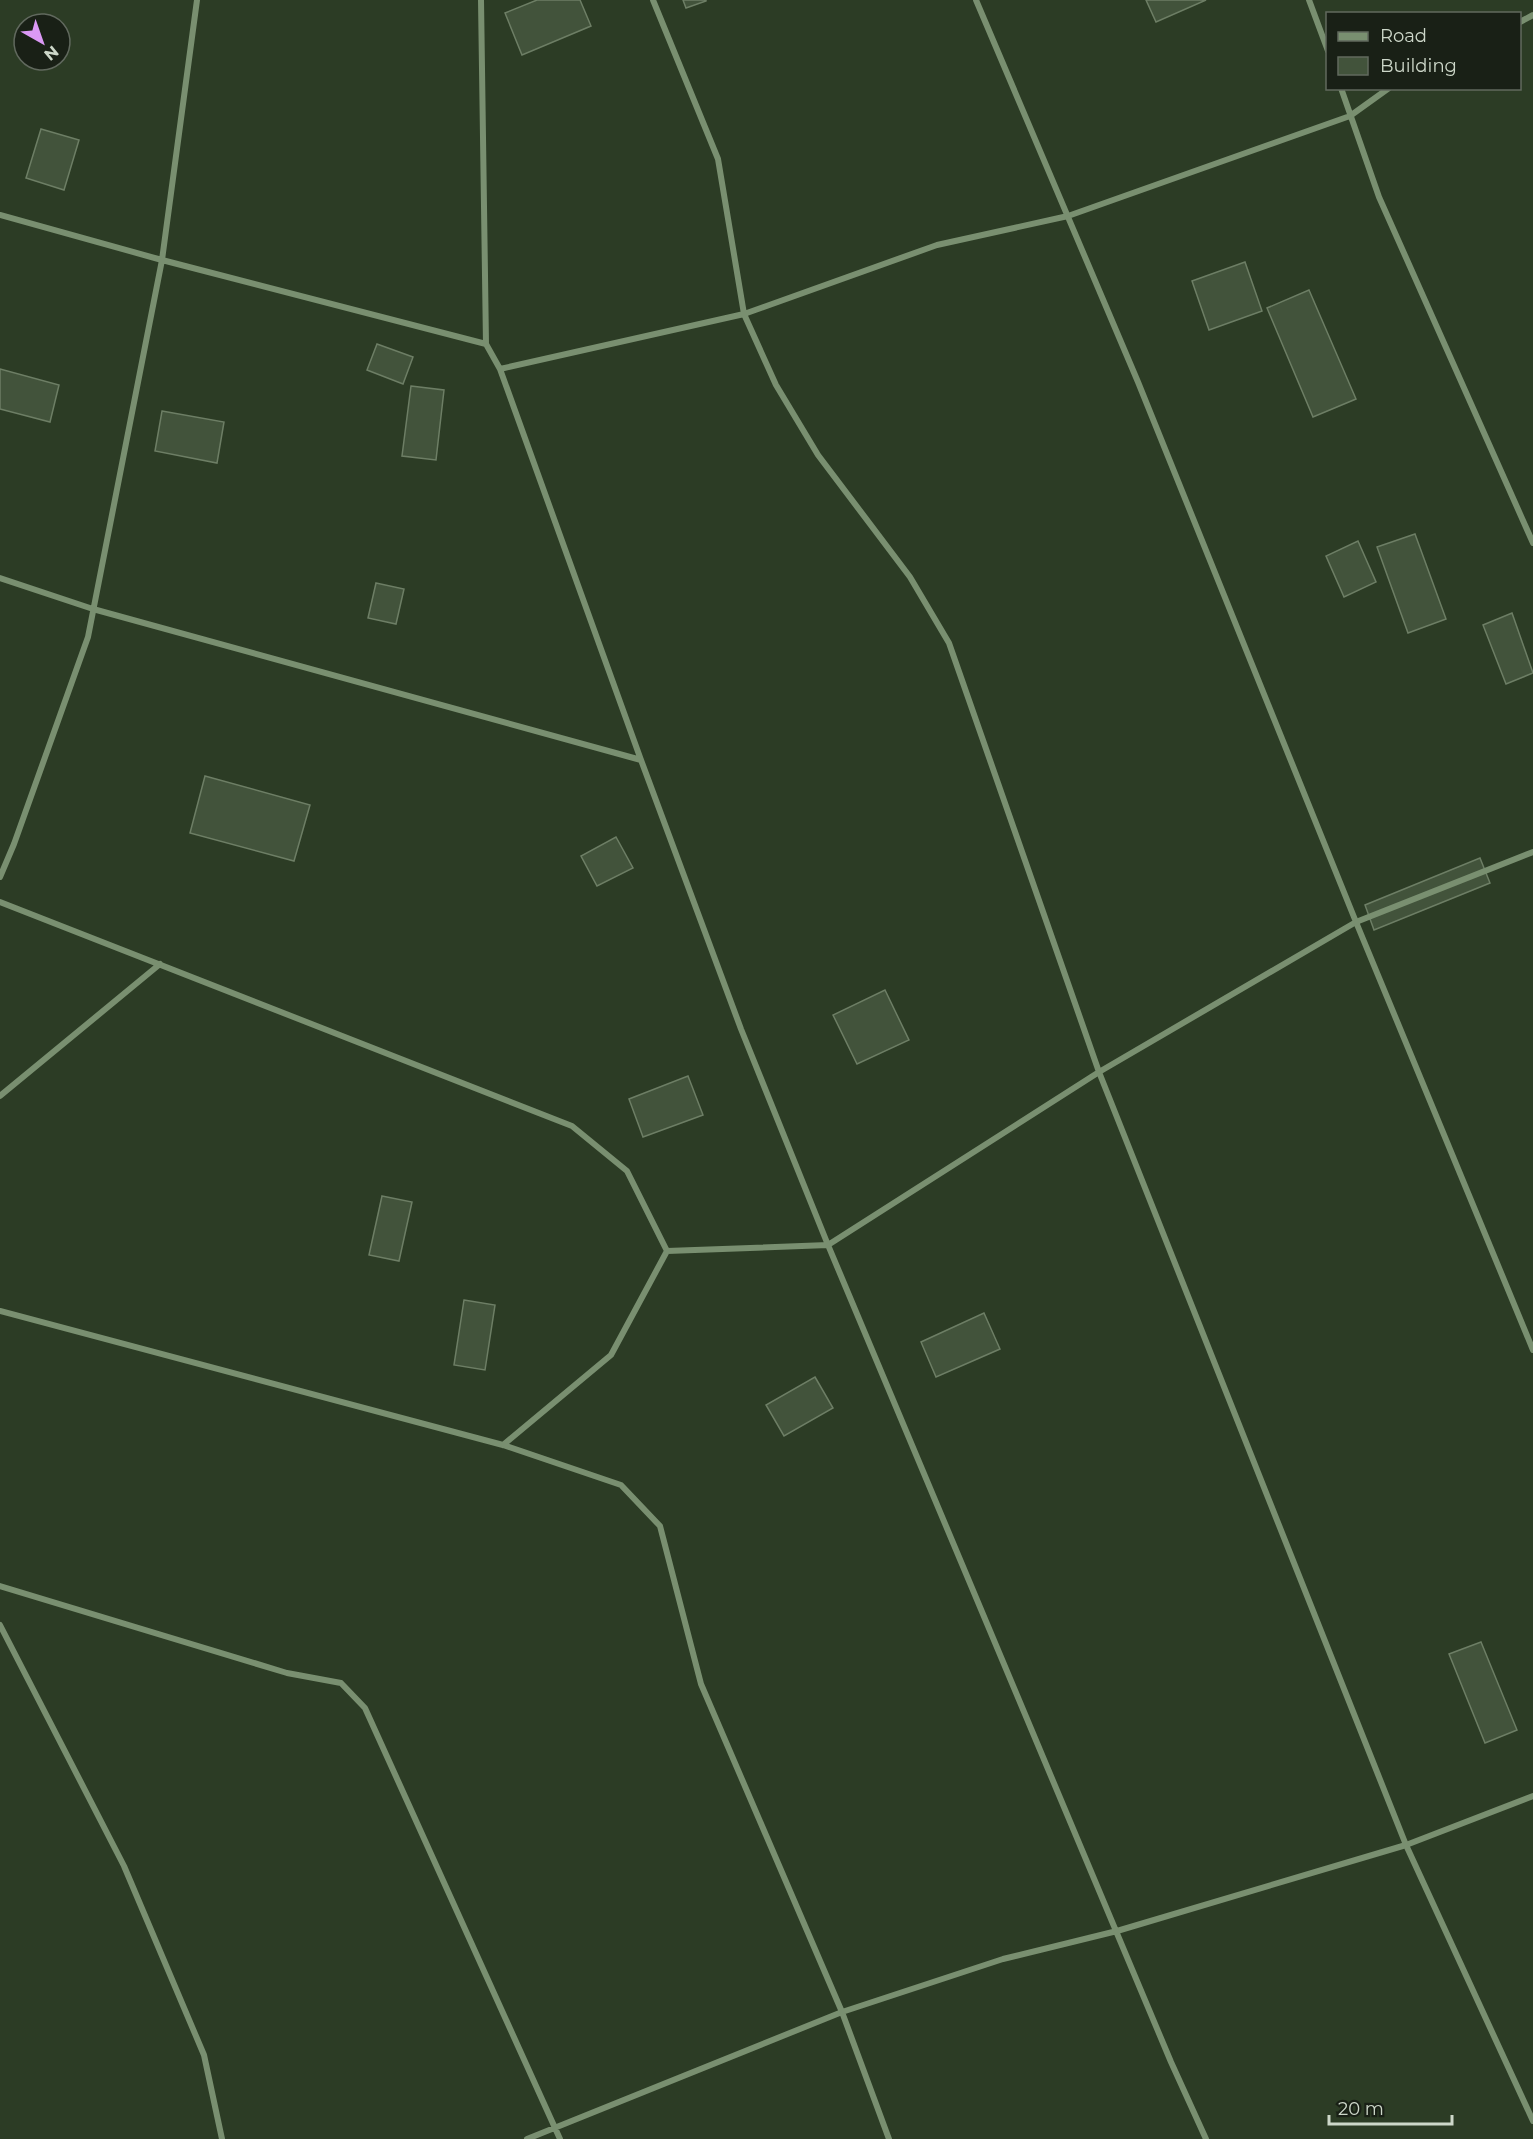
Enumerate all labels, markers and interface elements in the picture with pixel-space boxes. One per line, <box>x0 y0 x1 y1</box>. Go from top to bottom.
north arrow <box>12 12 72 72</box>
legend <box>1326 12 1521 90</box>
text: Road <box>1380 25 1427 47</box>
text: N <box>40 42 62 65</box>
text: Building <box>1380 55 1457 77</box>
scale bar <box>1329 2088 1452 2126</box>
text: 20 m <box>1338 2098 1384 2120</box>

